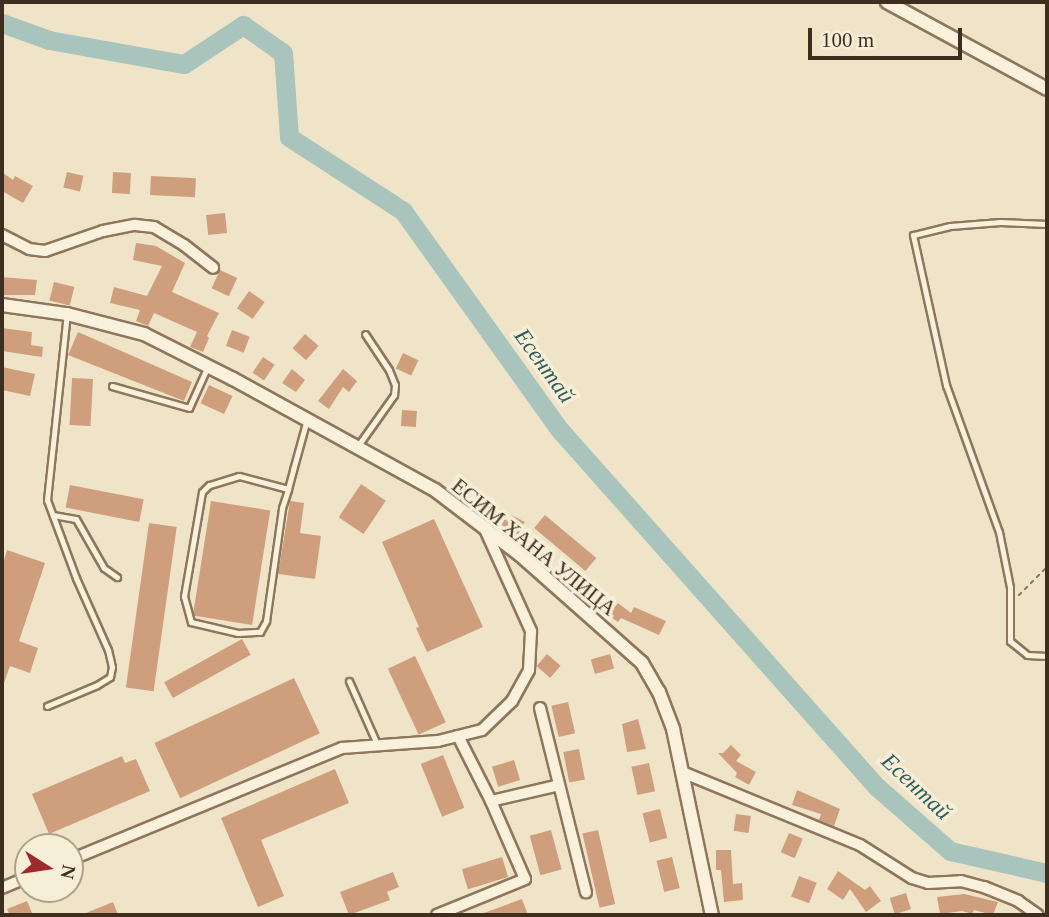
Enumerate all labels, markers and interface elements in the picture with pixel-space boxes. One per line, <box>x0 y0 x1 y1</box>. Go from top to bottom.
scale bar <box>811 14 965 58</box>
text: 100 m <box>821 28 874 52</box>
water label: Есентай <box>508 323 580 409</box>
street label: ЕСИМ ХАНА УЛИЦА <box>447 473 621 621</box>
water label: Есентай <box>875 748 957 826</box>
north arrow <box>14 833 84 903</box>
text: N <box>56 863 80 881</box>

